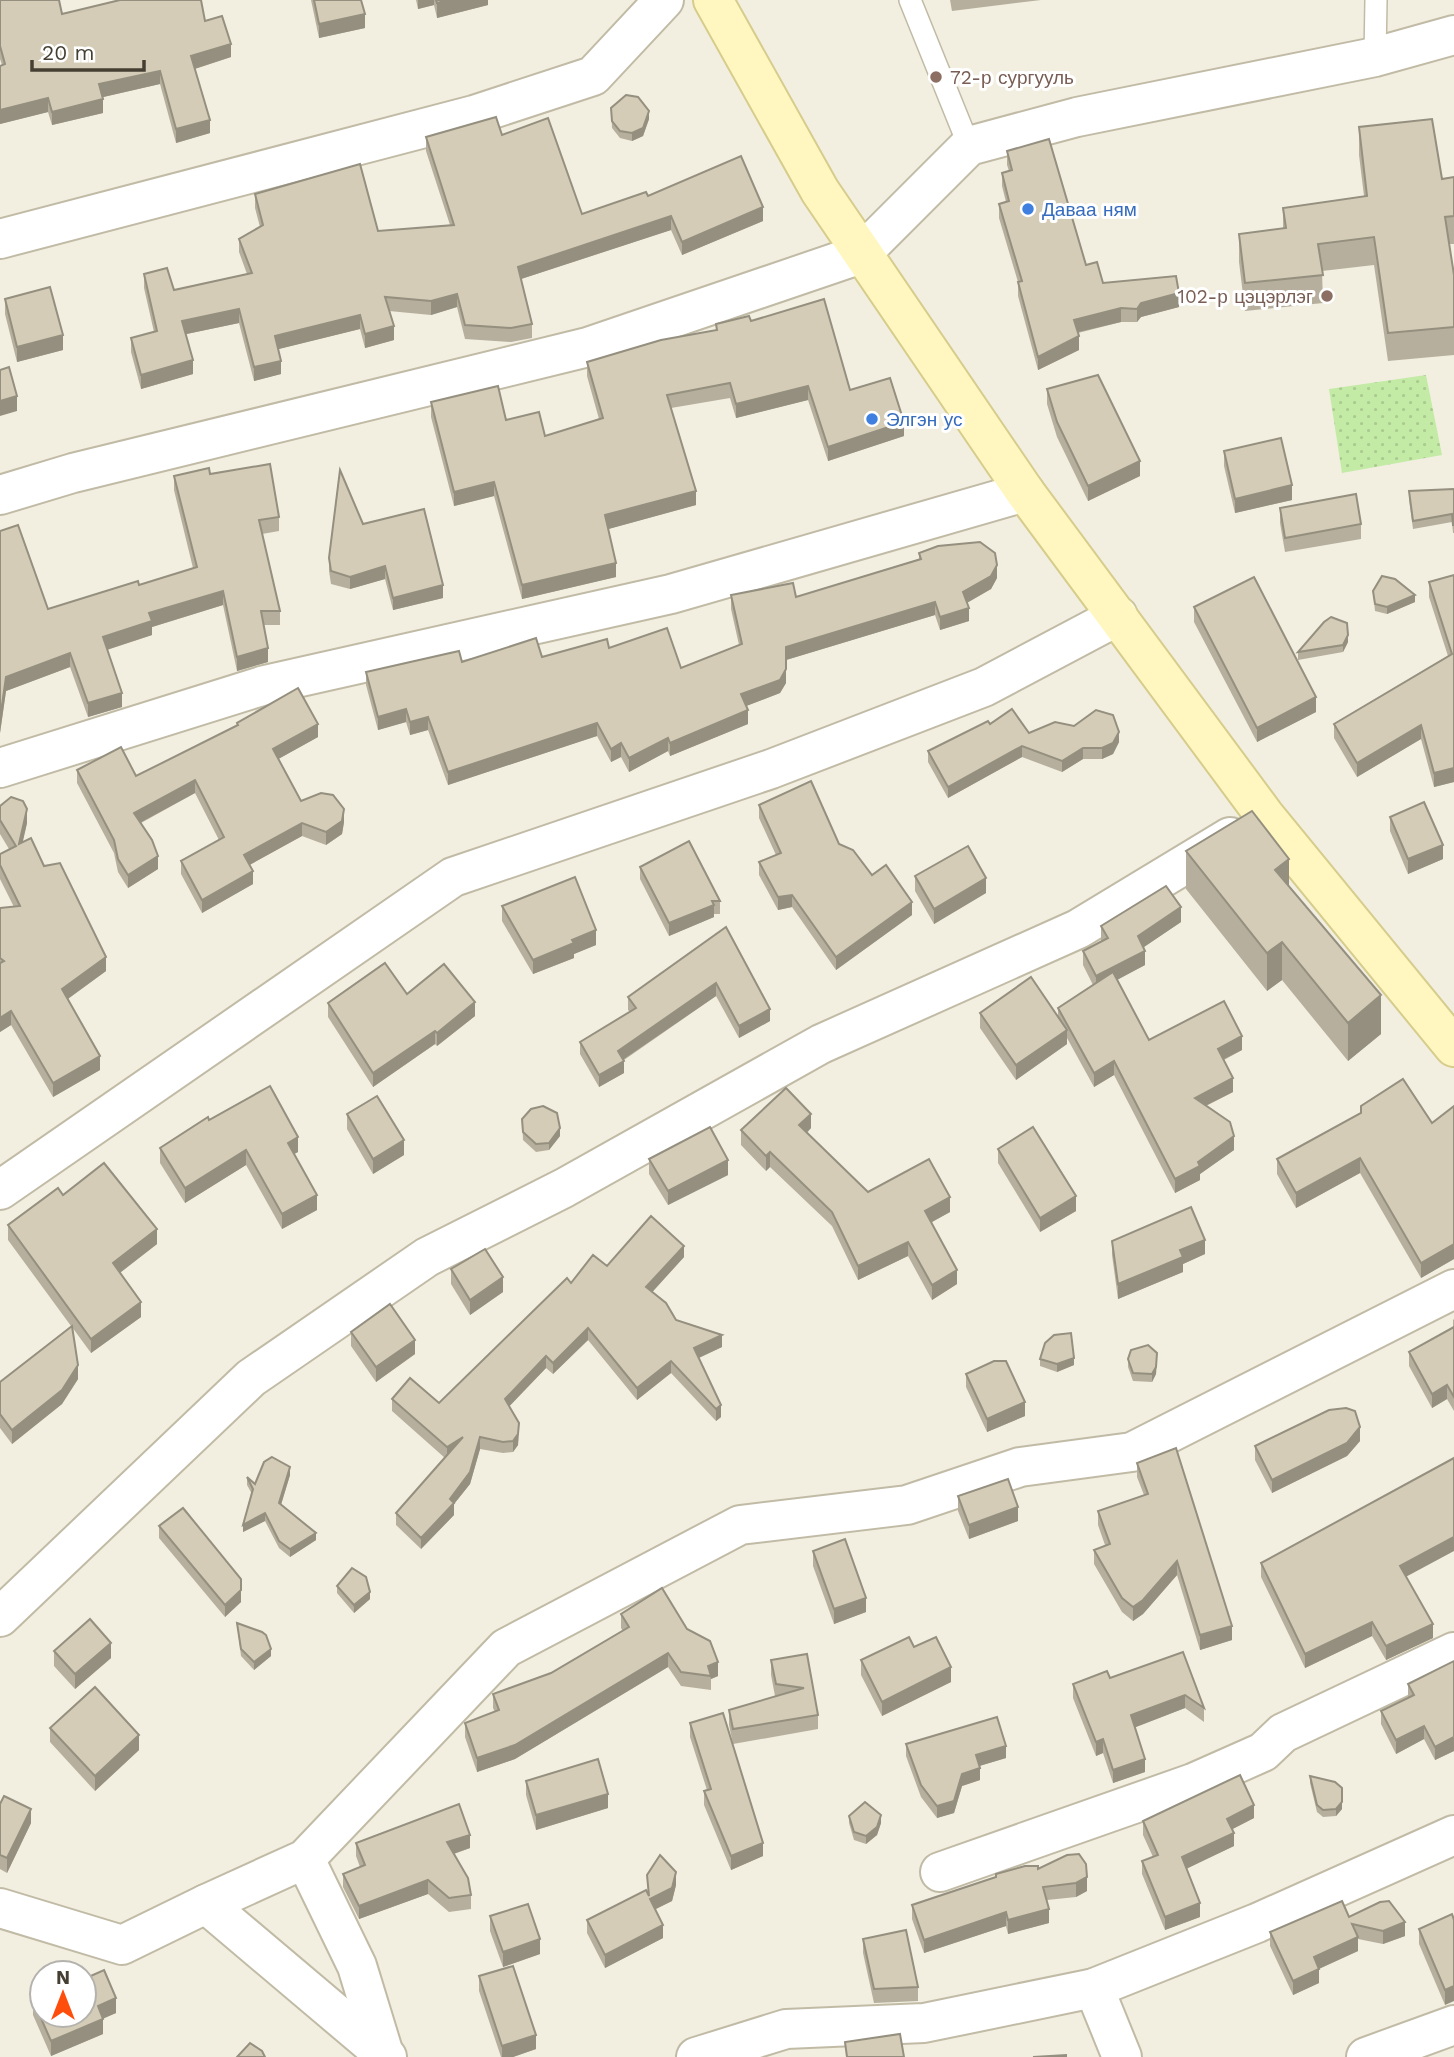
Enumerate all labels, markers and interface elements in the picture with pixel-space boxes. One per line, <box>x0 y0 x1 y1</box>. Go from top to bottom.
scale bar <box>32 28 144 72</box>
text: 20 m <box>42 40 94 65</box>
place label: 72-р сургууль <box>950 66 1074 89</box>
marker: 72-р сургууль <box>928 69 944 85</box>
place label: Даваа ням <box>1042 198 1137 221</box>
marker: Даваа ням <box>1020 201 1036 217</box>
place label: 102-р цэцэрлэг <box>1178 285 1313 308</box>
marker: 102-р цэцэрлэг <box>1319 288 1335 304</box>
place label: Элгэн ус <box>886 408 963 431</box>
marker: Элгэн ус <box>864 411 880 427</box>
north arrow <box>28 1959 98 2029</box>
text: N <box>56 1966 70 1989</box>

